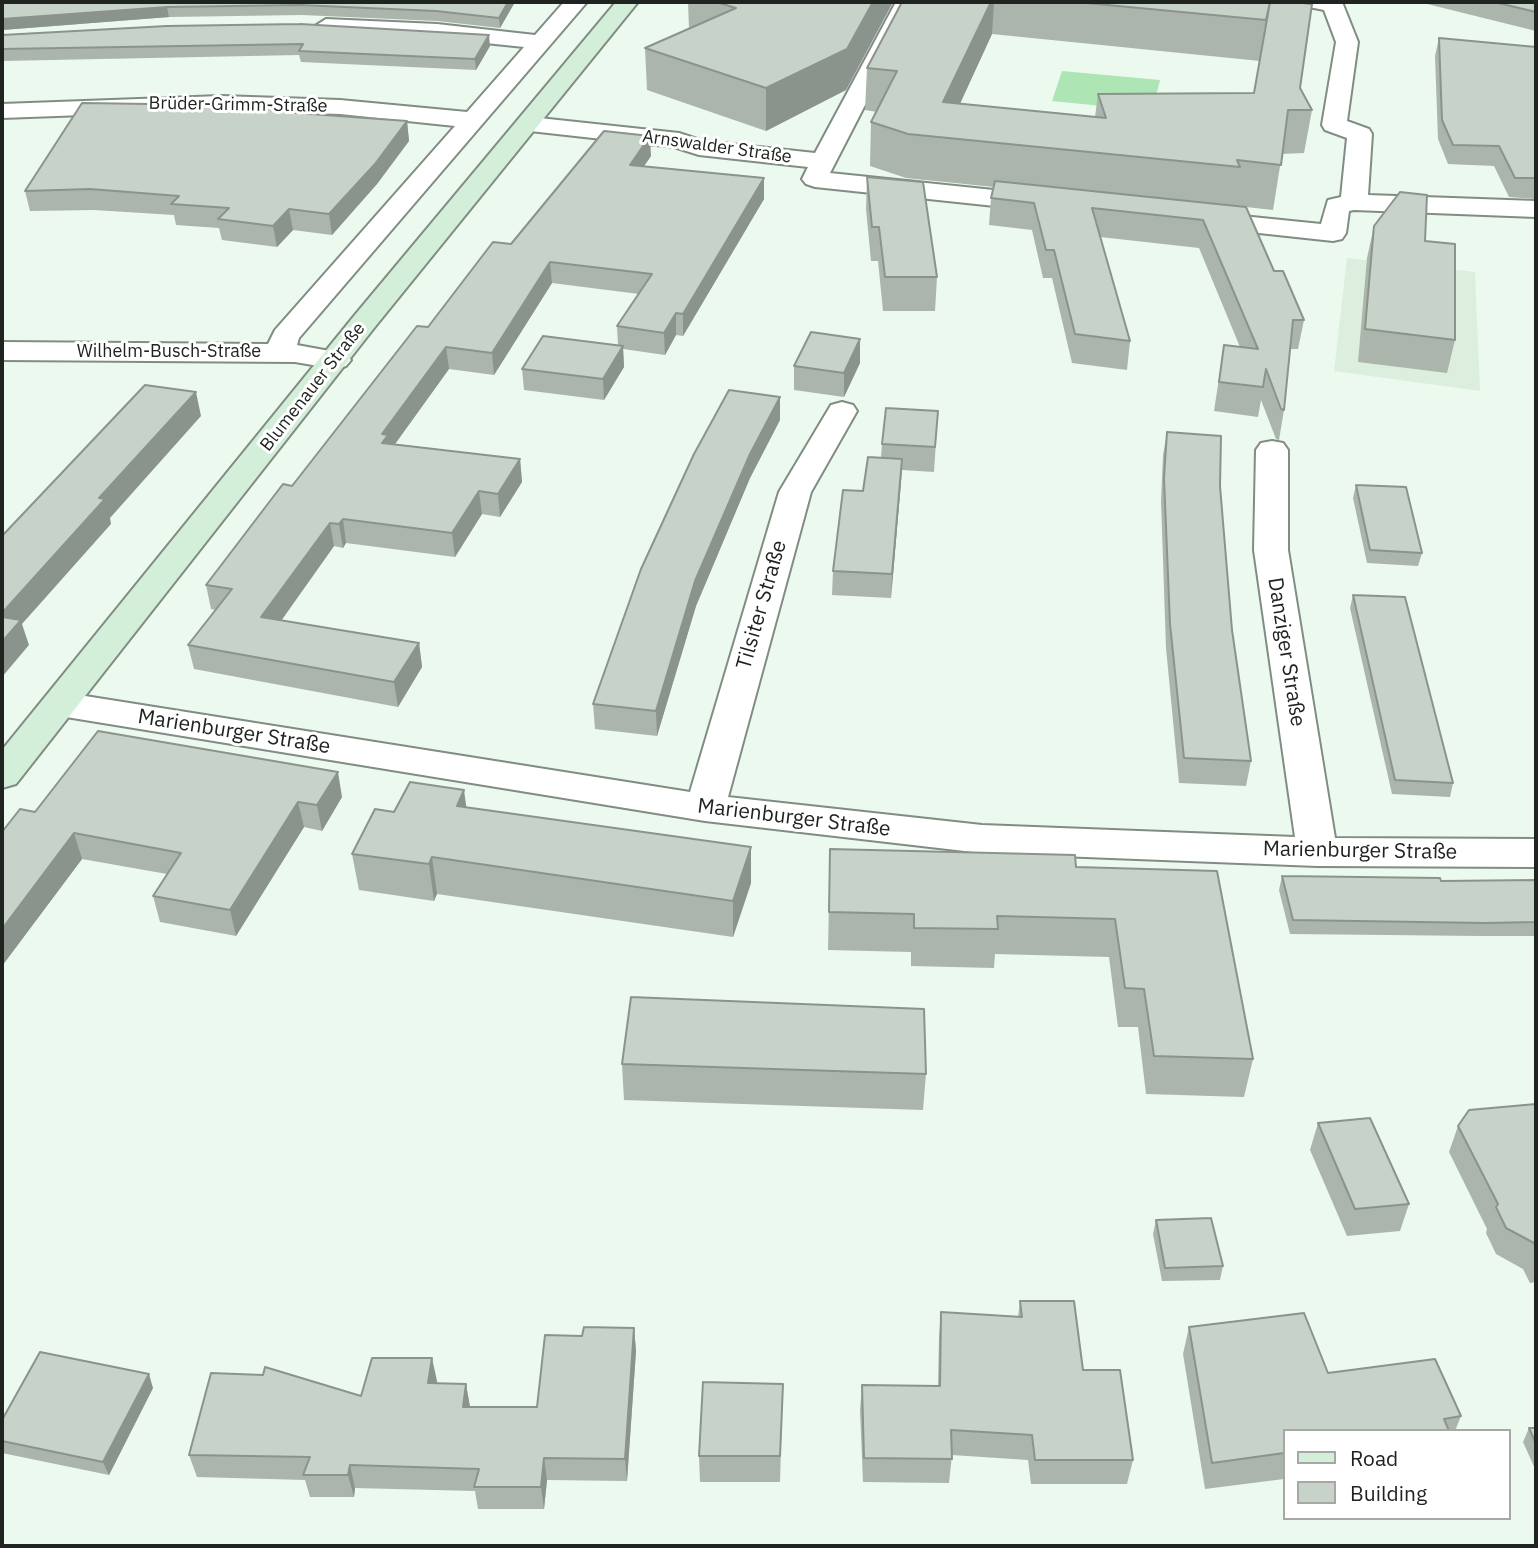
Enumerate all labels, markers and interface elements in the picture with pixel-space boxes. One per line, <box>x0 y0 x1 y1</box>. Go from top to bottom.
street label: Brüder-Grimm-Straße <box>148 93 328 117</box>
street label: Arnswalder Straße <box>641 126 793 168</box>
street label: Blumenauer Straße <box>256 318 370 456</box>
street label: Wilhelm-Busch-Straße <box>77 341 261 363</box>
street label: Tilsiter Straße <box>732 537 792 673</box>
street label: Danziger Straße <box>1262 576 1310 728</box>
street label: Marienburger Straße <box>136 704 332 760</box>
street label: Marienburger Straße <box>696 794 892 842</box>
street label: Marienburger Straße <box>1263 837 1457 865</box>
legend <box>1282 1429 1510 1520</box>
text: Road <box>1350 1444 1398 1472</box>
text: Building <box>1350 1479 1427 1507</box>

